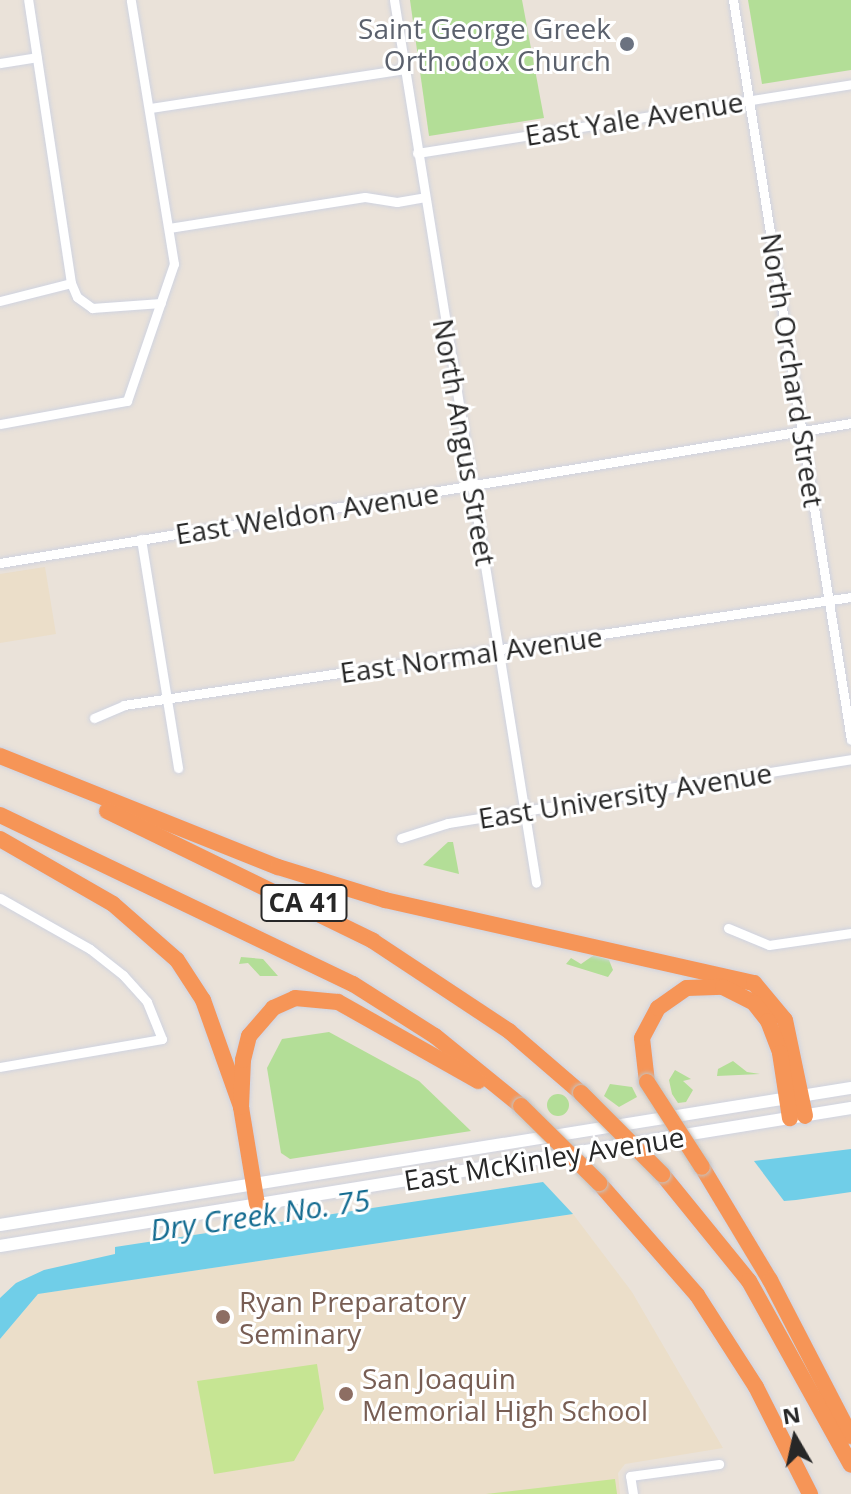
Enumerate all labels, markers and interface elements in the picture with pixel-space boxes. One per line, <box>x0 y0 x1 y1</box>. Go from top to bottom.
place label: Saint George Greek Orthodox Church <box>358 11 611 77</box>
marker: Saint George Greek Orthodox Church <box>618 35 636 53</box>
street label: East Yale Avenue <box>522 84 746 152</box>
street label: North Orchard Street <box>755 230 831 510</box>
street label: North Angus Street <box>427 316 503 568</box>
street label: East Weldon Avenue <box>173 476 441 550</box>
street label: East Normal Avenue <box>338 619 604 689</box>
street label: East University Avenue <box>476 755 774 835</box>
road number: CA 41 <box>260 881 348 925</box>
street label: East McKinley Avenue <box>401 1119 687 1197</box>
water label: Dry Creek No. 75 <box>148 1182 372 1248</box>
place label: Ryan Preparatory Seminary <box>239 1284 466 1350</box>
marker: Ryan Preparatory Seminary <box>214 1308 232 1326</box>
place label: San Joaquin Memorial High School <box>362 1361 648 1427</box>
marker: San Joaquin Memorial High School <box>337 1385 355 1403</box>
north arrow <box>755 1398 835 1478</box>
text: N <box>780 1398 802 1431</box>

